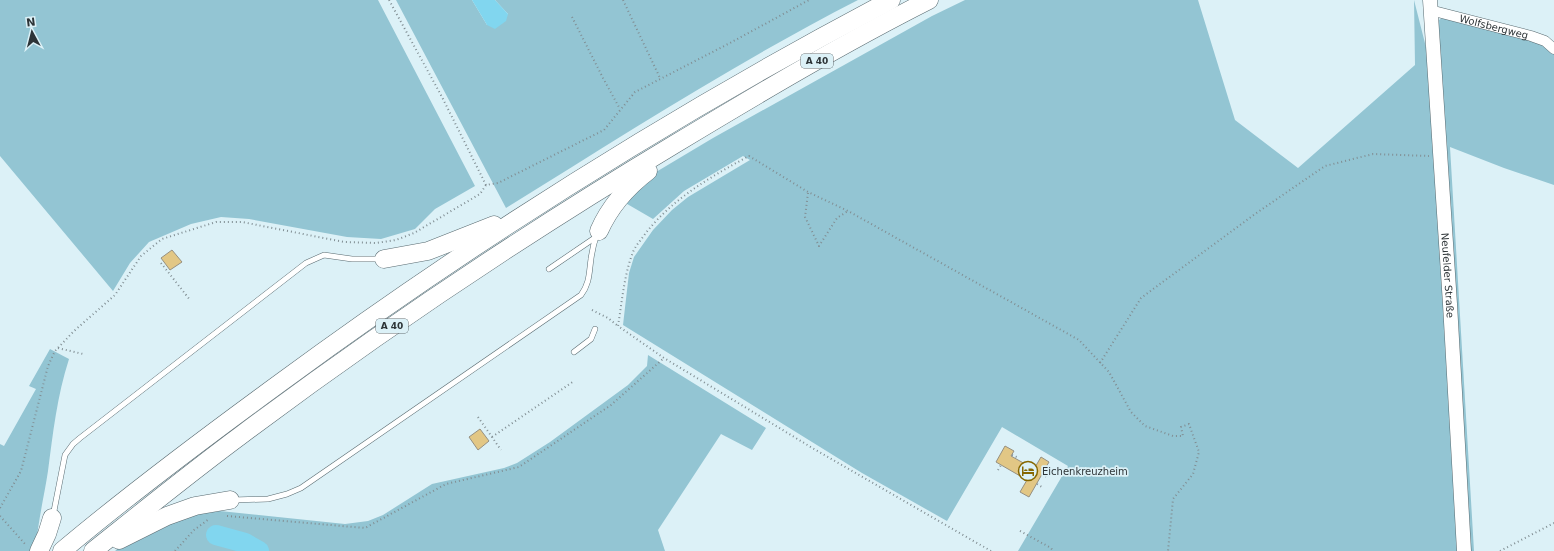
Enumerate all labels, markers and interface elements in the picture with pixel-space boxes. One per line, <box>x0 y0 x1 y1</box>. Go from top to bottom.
north arrow <box>12 12 52 52</box>
street label: Wolfsbergweg <box>1458 13 1529 41</box>
text: N <box>25 16 36 30</box>
road number: A 40 <box>801 54 833 68</box>
street label: Neufelder Straße <box>1439 233 1456 318</box>
road number: A 40 <box>376 319 408 333</box>
hotel icon: Eichenkreuzheim <box>1017 460 1039 482</box>
place label: Eichenkreuzheim <box>1042 466 1128 477</box>

